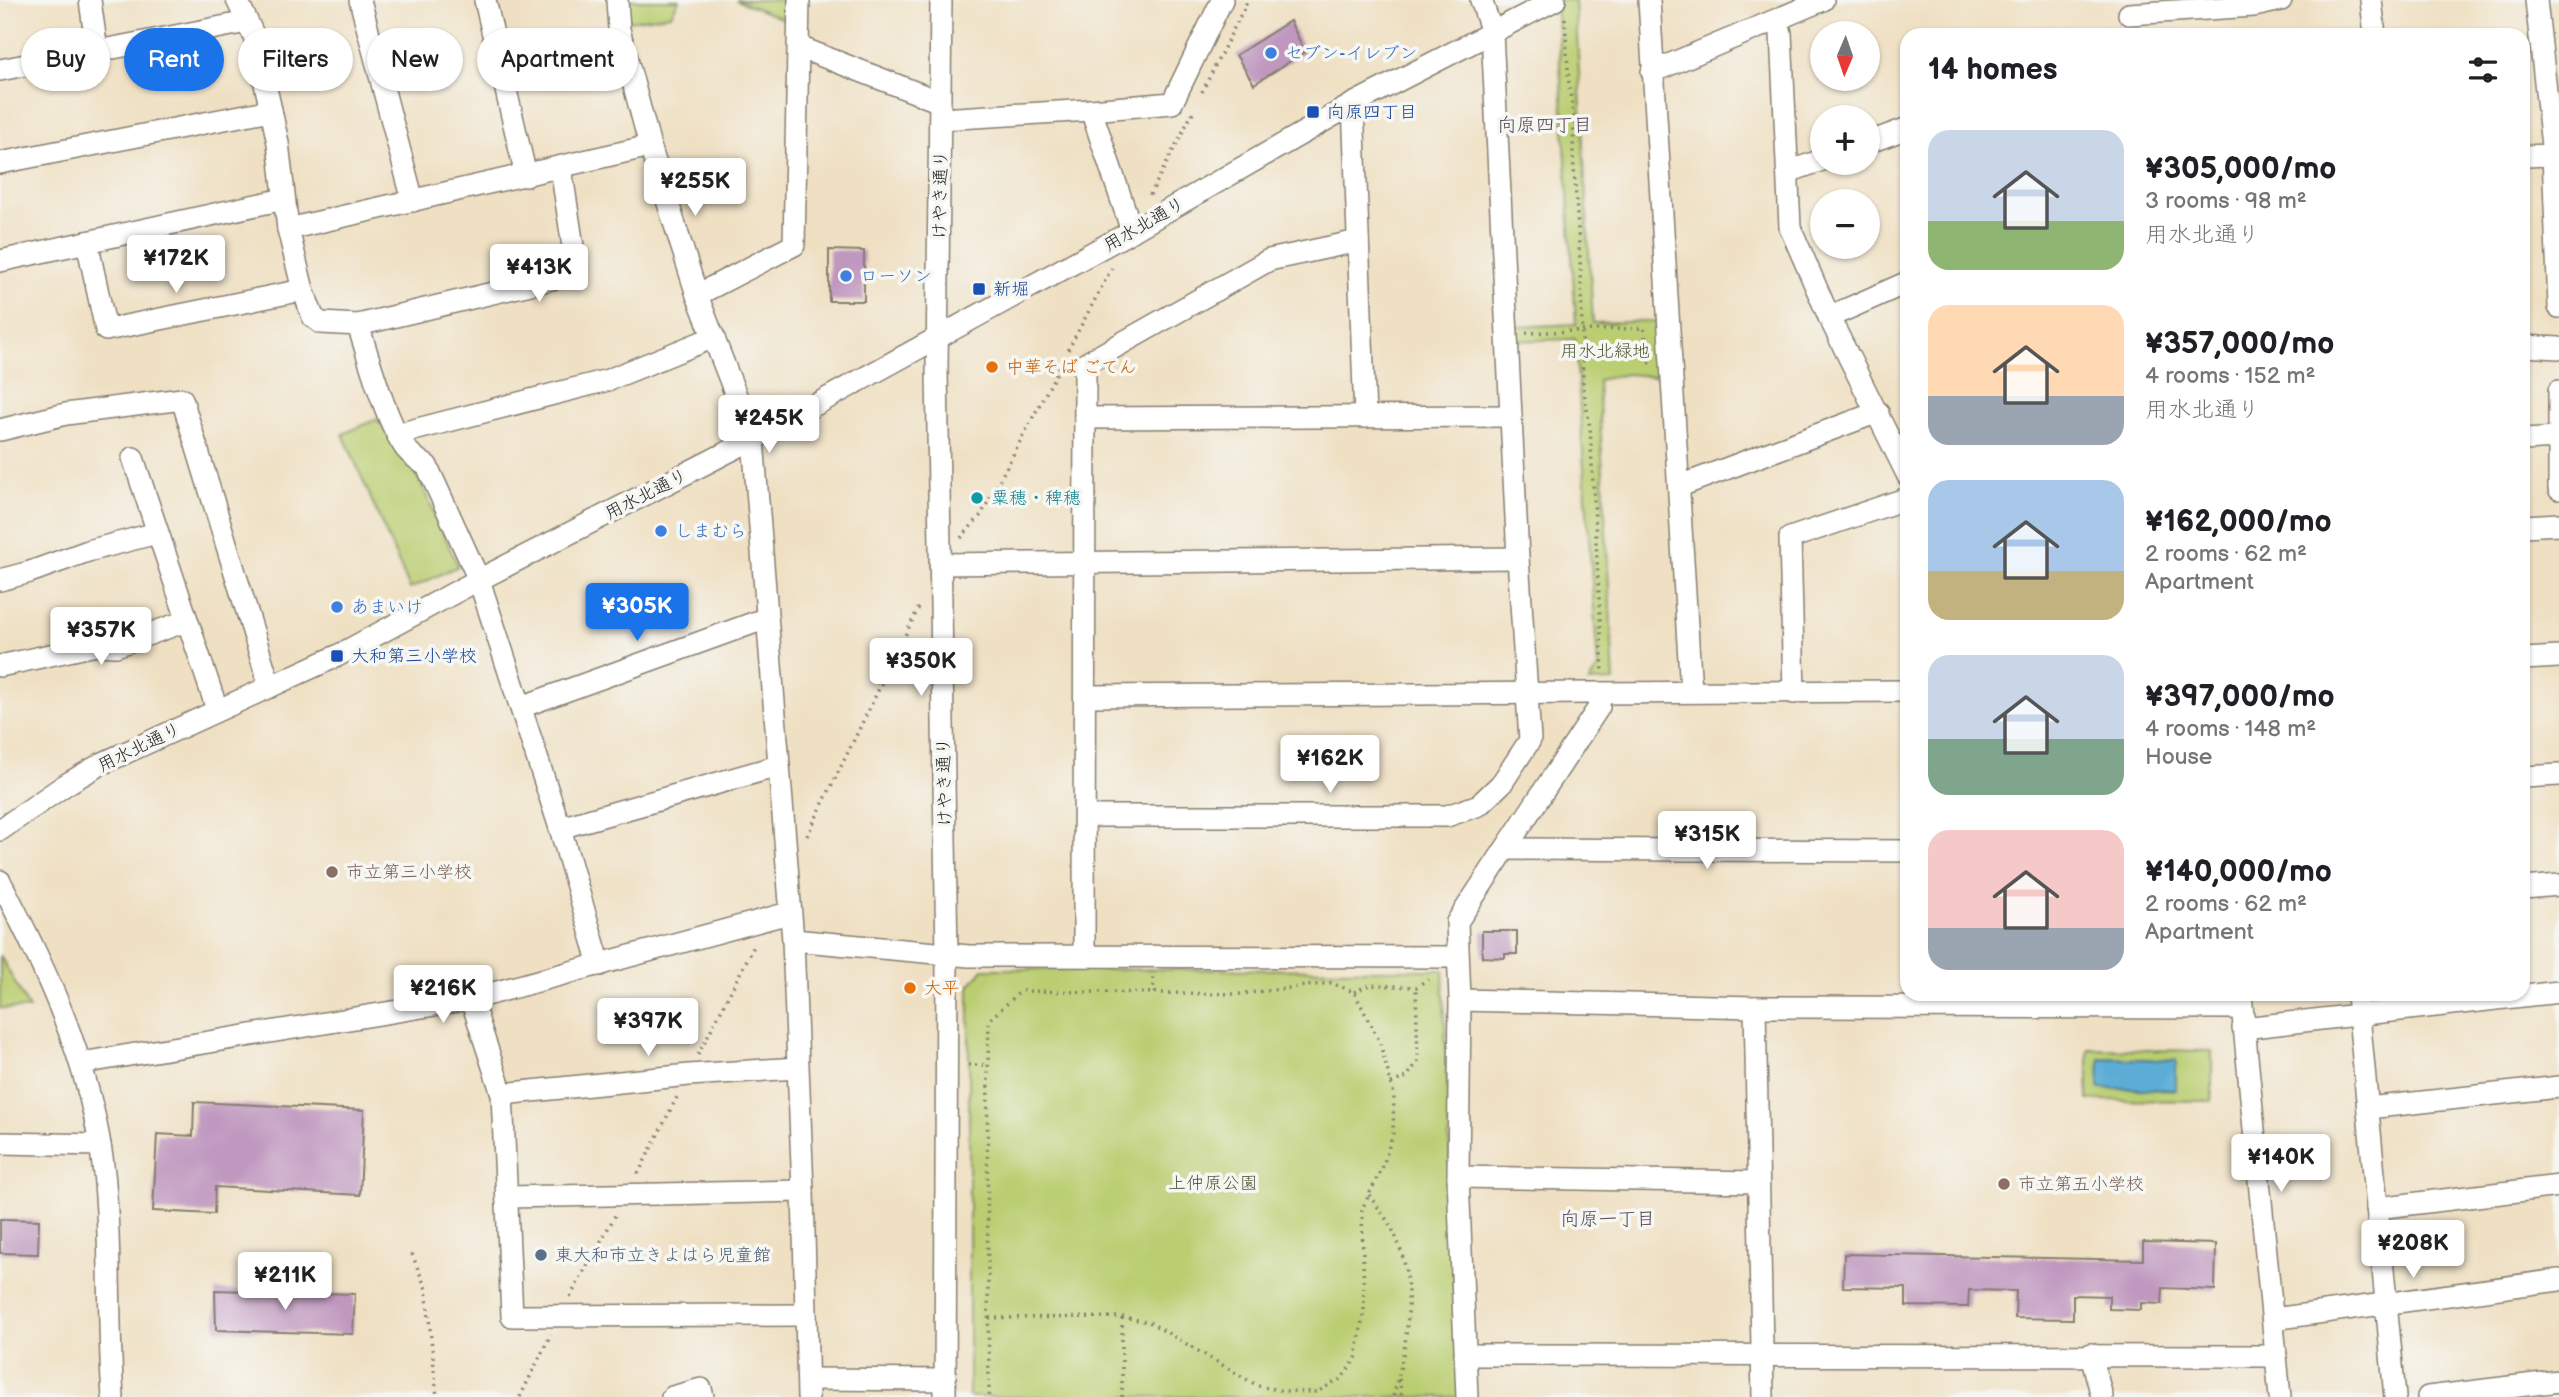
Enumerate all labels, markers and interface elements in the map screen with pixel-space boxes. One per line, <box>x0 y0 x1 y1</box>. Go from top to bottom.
north arrow <box>1810 21 1880 91</box>
map controls <box>1810 21 1880 259</box>
chip: Buy <box>21 28 110 91</box>
chip: Rent <box>124 28 224 91</box>
chip: Filters <box>238 28 353 91</box>
chip: New <box>367 28 463 91</box>
chip: Apartment <box>477 28 638 91</box>
place label: セブン-イレブン <box>1285 43 1418 64</box>
marker: セブン-イレブン <box>1263 45 1279 61</box>
icon: filters <box>2464 51 2502 89</box>
text: 14 homes <box>1928 52 2057 88</box>
place label: 向原四丁目 <box>1327 102 1417 123</box>
marker: 向原四丁目 <box>1305 104 1321 120</box>
button: + <box>1810 105 1880 175</box>
district label: 向原四丁目 <box>1497 114 1593 137</box>
street label: けやき通り <box>929 150 952 240</box>
text: ¥305,000/mo <box>2145 151 2336 187</box>
pin: ¥255K <box>646 158 744 218</box>
icon: home <box>1984 158 2068 242</box>
text: ¥255K <box>660 167 730 195</box>
text: 3 rooms · 98 m² <box>2145 187 2307 215</box>
button: − <box>1810 189 1880 259</box>
street label: 用水北通り <box>1100 193 1188 256</box>
text: 用水北通り <box>2145 221 2260 249</box>
pin: ¥172K <box>127 236 225 295</box>
text: ¥172K <box>143 244 209 272</box>
pin: ¥413K <box>490 244 588 304</box>
text: ¥413K <box>506 253 572 281</box>
place label: ローソン <box>860 266 932 287</box>
marker: ローソン <box>838 268 854 284</box>
place label: 新堀 <box>993 279 1029 300</box>
marker: 新堀 <box>971 281 987 297</box>
text: ¥357,000/mo <box>2145 326 2334 362</box>
icon: home <box>1984 333 2068 417</box>
park label: 用水北緑地 <box>1560 341 1650 362</box>
place label: 中華そば ごてん <box>1006 357 1137 378</box>
marker: 中華そば ごてん <box>984 359 1000 375</box>
text: 4 rooms · 152 m² <box>2145 362 2315 390</box>
pin: ¥245K <box>720 396 818 455</box>
text: 用水北通り <box>2145 396 2260 424</box>
text: ¥245K <box>734 404 804 432</box>
street label: 用水北通り <box>601 465 691 524</box>
place label: 粟穂・稗穂 <box>991 488 1081 509</box>
marker: 粟穂・稗穂 <box>969 490 985 506</box>
text: ¥162,000/mo <box>2145 504 2332 540</box>
icon: home <box>1984 508 2068 592</box>
place label: しまむら <box>675 521 747 542</box>
marker: しまむら <box>653 523 669 539</box>
text: 2 rooms · 62 m² <box>2145 540 2307 568</box>
text: Apartment <box>2145 568 2254 596</box>
pin: ¥305K <box>588 584 686 643</box>
text: ¥305K <box>602 592 672 620</box>
place label: あまいけ <box>351 597 423 618</box>
marker: あまいけ <box>329 599 345 615</box>
pin: ¥357K <box>52 608 150 667</box>
text: ¥357K <box>66 616 136 644</box>
pin: ¥350K <box>872 638 970 698</box>
place label: 大和第三小学校 <box>351 646 477 667</box>
text: ¥350K <box>886 647 956 675</box>
marker: 大和第三小学校 <box>329 648 345 664</box>
text: ¥397,000/mo <box>2145 679 2335 715</box>
icon: home <box>1984 683 2068 767</box>
text: 4 rooms · 148 m² <box>2145 715 2316 743</box>
street label: 用水北通り <box>94 718 184 777</box>
pin: ¥162K <box>1281 736 1379 795</box>
street label: けやき通り <box>933 737 956 827</box>
text: House <box>2145 743 2212 771</box>
text: ¥162K <box>1296 744 1364 772</box>
pin: ¥315K <box>1658 812 1756 871</box>
text: ¥315K <box>1674 820 1740 848</box>
text: ¥140,000/mo <box>2145 854 2332 890</box>
icon: home <box>1984 858 2068 942</box>
place label: 市立第三小学校 <box>346 862 472 883</box>
marker: 市立第三小学校 <box>324 864 340 880</box>
text: 2 rooms · 62 m² <box>2145 890 2307 918</box>
text: Apartment <box>2145 918 2254 946</box>
pin: ¥216K <box>394 965 492 1025</box>
text: ¥216K <box>410 974 476 1002</box>
place label: 大平 <box>924 978 960 999</box>
marker: 大平 <box>902 980 918 996</box>
pin: ¥397K <box>599 998 697 1058</box>
text: ¥397K <box>613 1007 683 1035</box>
pin: ¥140K <box>2232 1134 2330 1194</box>
text: ¥140K <box>2247 1143 2315 1171</box>
park label: 上仲原公園 <box>1168 1173 1258 1194</box>
place label: 市立第五小学校 <box>2018 1174 2144 1195</box>
marker: 市立第五小学校 <box>1996 1176 2012 1192</box>
district label: 向原一丁目 <box>1560 1208 1656 1231</box>
pin: ¥208K <box>2364 1220 2462 1280</box>
text: ¥208K <box>2377 1229 2449 1257</box>
place label: 東大和市立きよはら児童館 <box>555 1245 771 1266</box>
marker: 東大和市立きよはら児童館 <box>533 1247 549 1263</box>
pin: ¥211K <box>236 1252 334 1312</box>
text: ¥211K <box>254 1261 316 1289</box>

